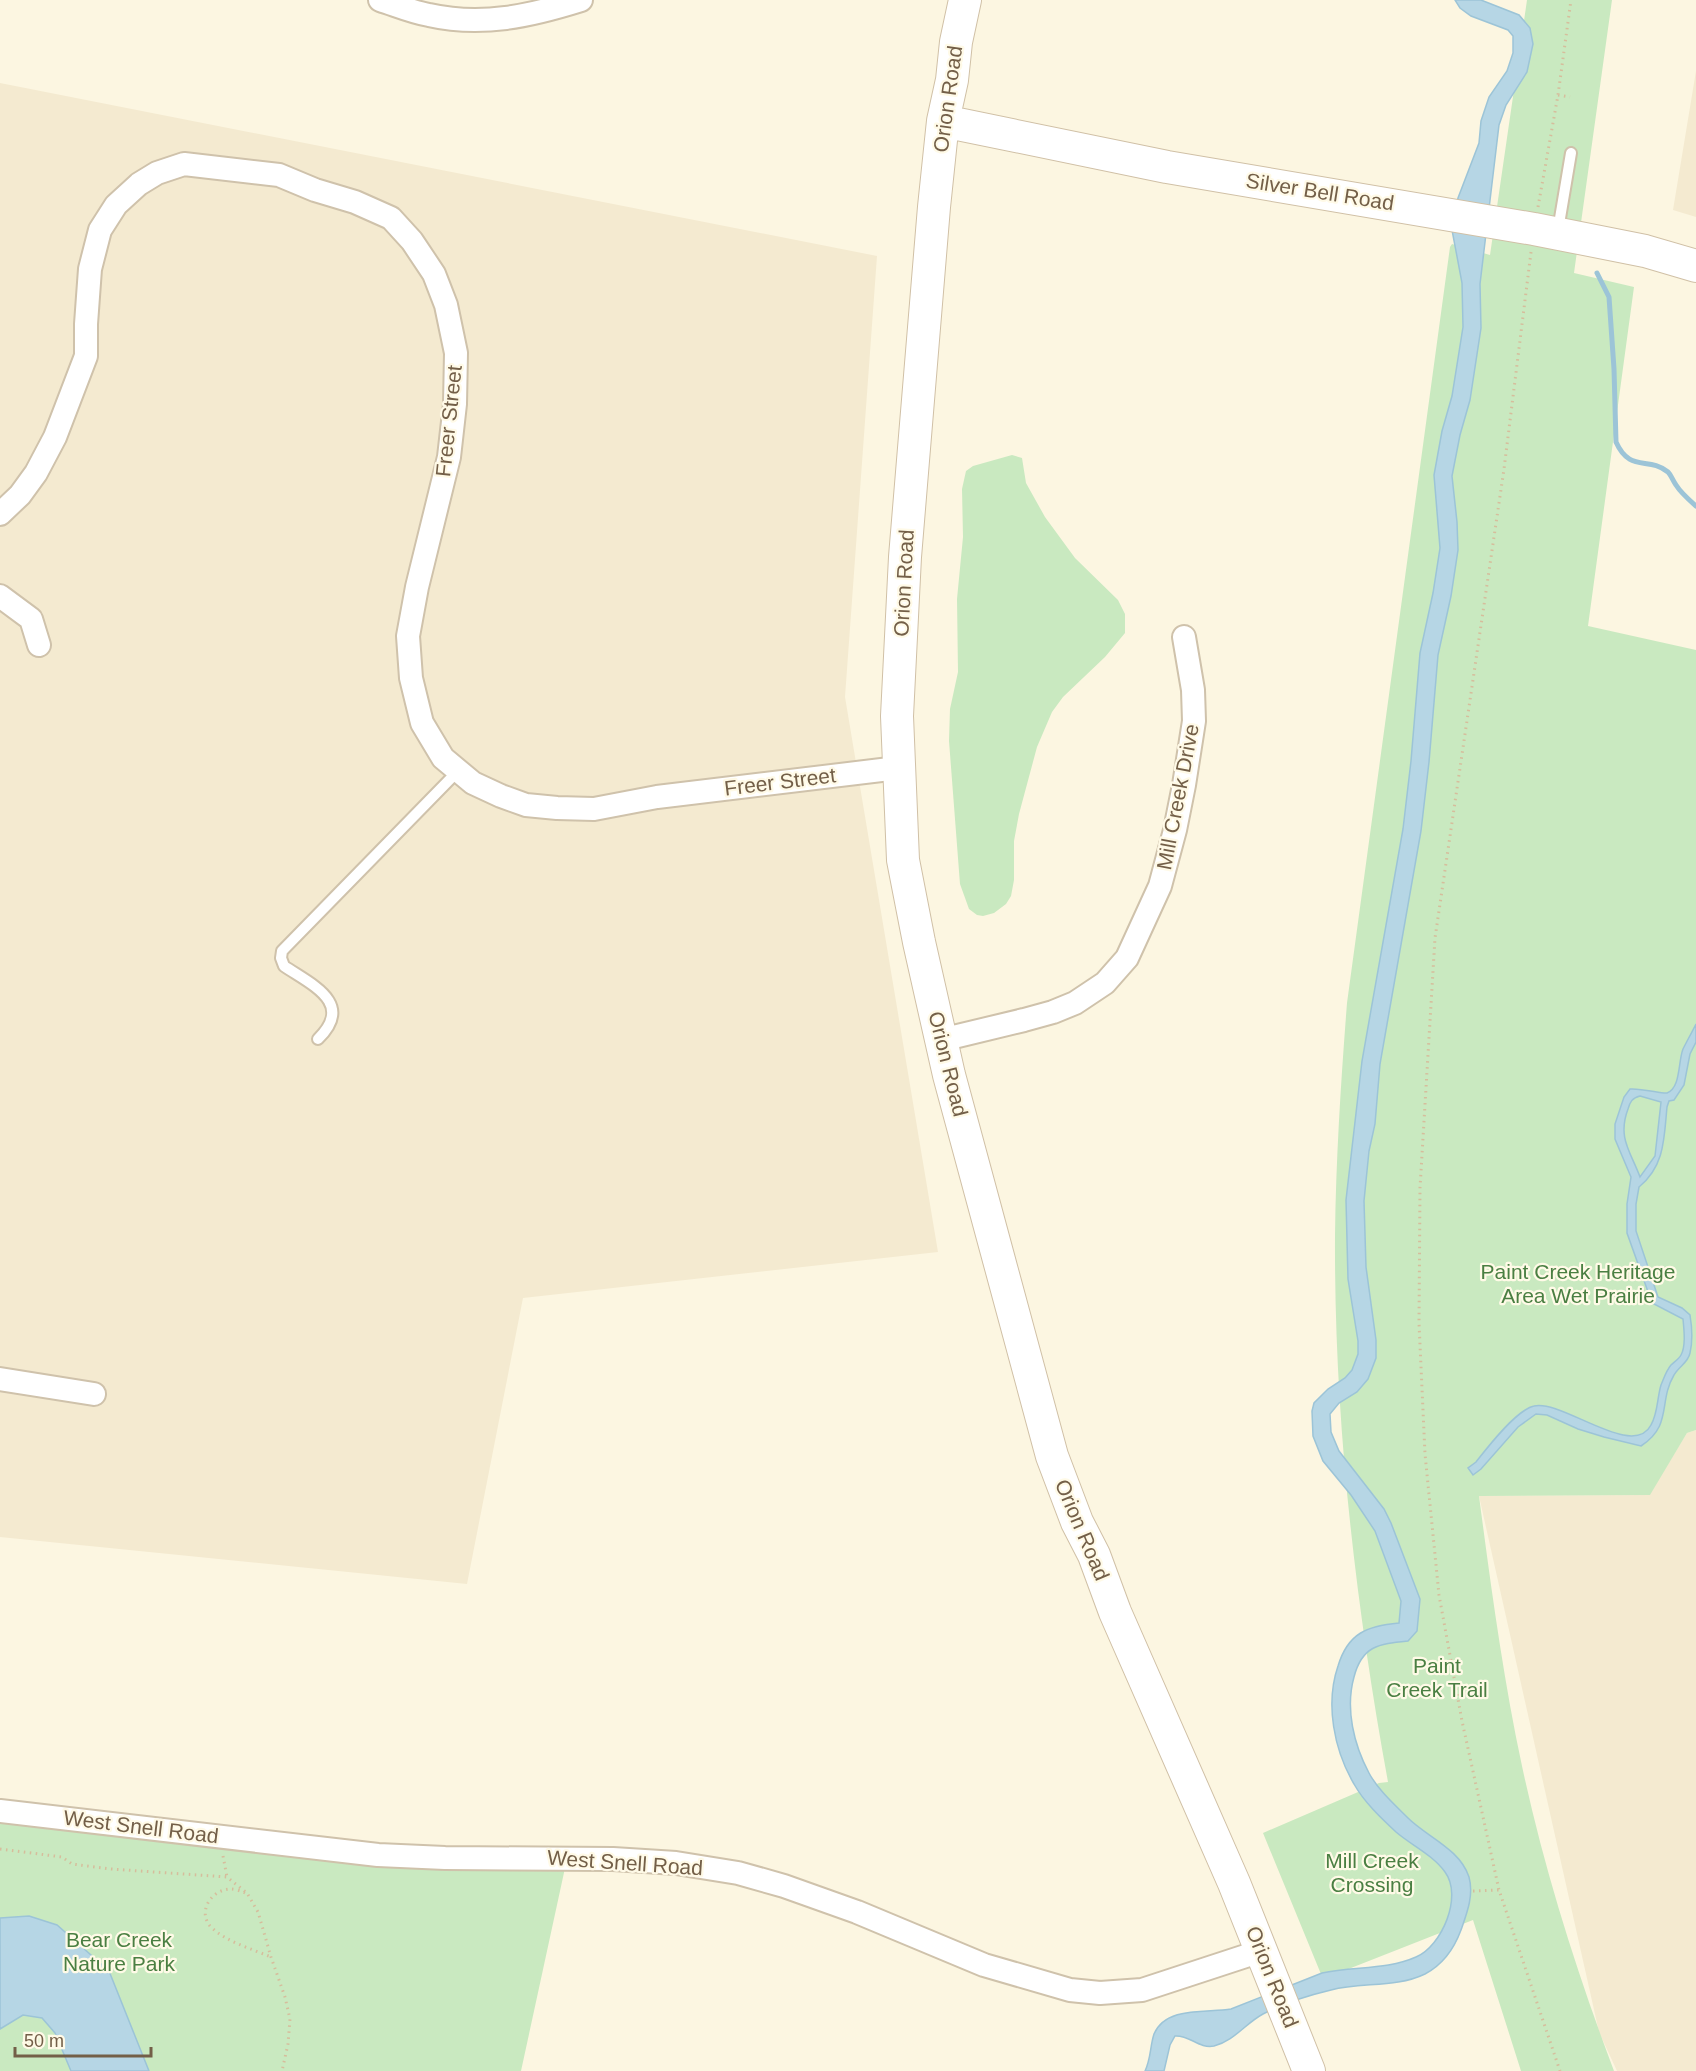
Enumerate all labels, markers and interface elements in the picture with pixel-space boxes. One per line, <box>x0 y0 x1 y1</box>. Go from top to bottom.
street label: Orion Road <box>929 44 966 154</box>
street label: Silver Bell Road <box>1244 168 1396 215</box>
street label: Freer Street <box>431 364 466 478</box>
street label: Orion Road <box>889 529 918 637</box>
street label: Mill Creek Drive <box>1152 722 1203 872</box>
street label: Freer Street <box>723 763 837 800</box>
street label: Orion Road <box>924 1009 973 1119</box>
park label: Paint Creek Heritage Area Wet Prairie <box>1481 1260 1675 1307</box>
street label: Orion Road <box>1051 1476 1114 1584</box>
park label: Paint Creek Trail <box>1386 1654 1488 1701</box>
street label: West Snell Road <box>62 1806 220 1847</box>
street label: West Snell Road <box>546 1846 704 1879</box>
park label: Mill Creek Crossing <box>1325 1849 1419 1896</box>
street label: Orion Road <box>1242 1923 1303 2031</box>
park label: Bear Creek Nature Park <box>63 1928 176 1975</box>
scale bar <box>15 2020 152 2058</box>
text: 50 m <box>24 2031 64 2051</box>

